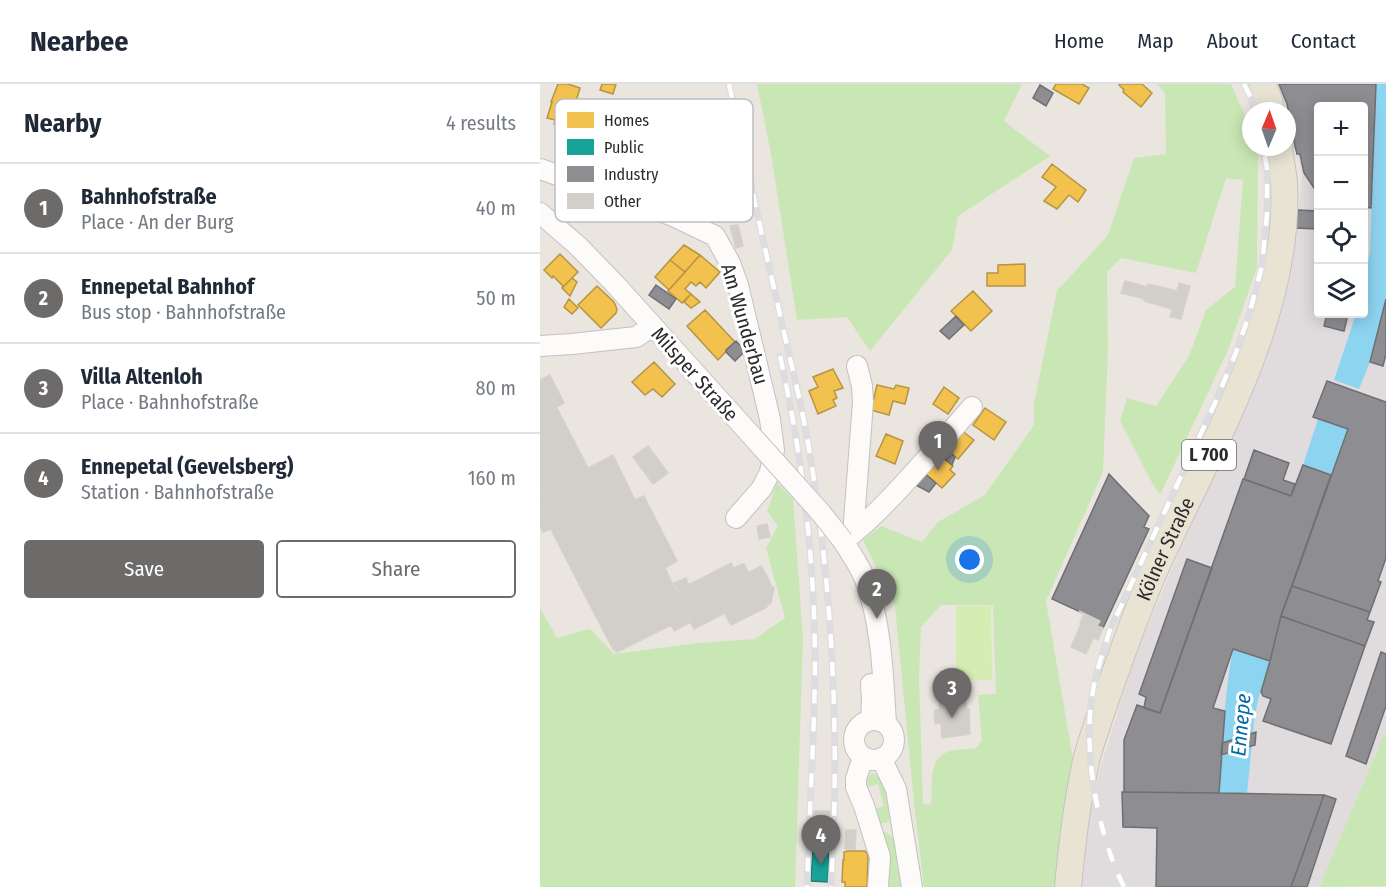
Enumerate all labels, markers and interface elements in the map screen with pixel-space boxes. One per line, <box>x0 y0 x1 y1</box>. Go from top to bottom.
text: Nearbee <box>30 25 129 58</box>
text: Home <box>1054 28 1104 54</box>
text: Map <box>1137 28 1174 54</box>
text: About <box>1207 28 1258 54</box>
text: Contact <box>1291 28 1356 54</box>
legend <box>555 99 753 222</box>
north arrow <box>1242 102 1296 156</box>
map controls <box>1314 102 1368 318</box>
button: + <box>1314 102 1368 156</box>
text: Nearby <box>24 108 101 139</box>
text: 4 results <box>446 111 516 135</box>
text: Homes <box>604 111 649 130</box>
text: Public <box>604 138 644 157</box>
button: − <box>1314 156 1368 210</box>
text: Industry <box>604 165 659 184</box>
text: Bahnhofstraße <box>81 183 217 210</box>
text: Other <box>604 192 642 211</box>
text: 1 <box>39 196 48 220</box>
text: 40 m <box>476 196 516 220</box>
text: Place · An der Burg <box>81 210 233 234</box>
button: locate <box>1314 210 1368 264</box>
street label: Am Wunderbau <box>716 261 774 387</box>
button: layers <box>1314 264 1368 318</box>
text: Ennepetal Bahnhof <box>81 273 254 300</box>
text: 2 <box>39 286 48 310</box>
text: 50 m <box>476 286 516 310</box>
text: Bus stop · Bahnhofstraße <box>81 300 286 324</box>
street label: Milsper Straße <box>646 322 744 426</box>
text: Villa Altenloh <box>81 363 203 390</box>
text: 3 <box>39 376 48 400</box>
text: 80 m <box>476 376 516 400</box>
text: Place · Bahnhofstraße <box>81 390 259 414</box>
pin: 1 <box>918 422 958 471</box>
road number: L 700 <box>1182 440 1236 470</box>
text: Ennepetal (Gevelsberg) <box>81 453 293 480</box>
text: 4 <box>38 466 49 490</box>
text: 160 m <box>468 466 516 490</box>
text: Station · Bahnhofstraße <box>81 480 274 504</box>
street label: Kölner Straße <box>1131 493 1199 604</box>
button: Save <box>24 540 264 598</box>
button: Share <box>276 540 516 598</box>
your location <box>955 545 984 574</box>
pin: 2 <box>858 570 896 619</box>
pin: 3 <box>932 668 972 718</box>
water label: Ennepe <box>1225 693 1257 757</box>
pin: 4 <box>802 816 840 865</box>

